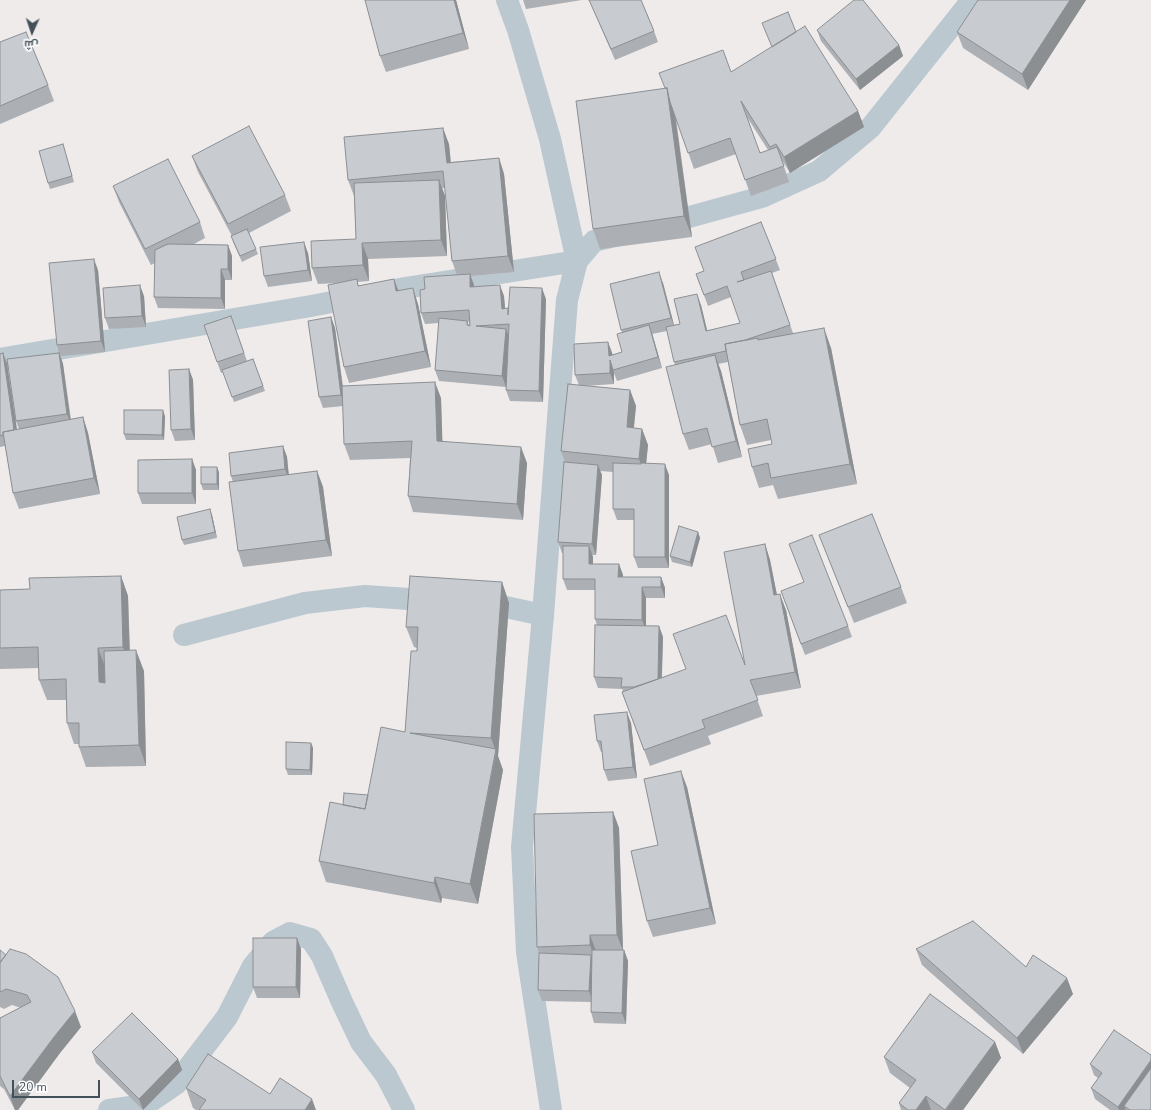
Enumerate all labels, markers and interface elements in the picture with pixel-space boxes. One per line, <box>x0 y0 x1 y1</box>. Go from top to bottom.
north arrow <box>12 12 52 52</box>
text: ش <box>24 37 39 52</box>
scale bar <box>14 1072 102 1098</box>
text: 20 m <box>19 1079 47 1095</box>

